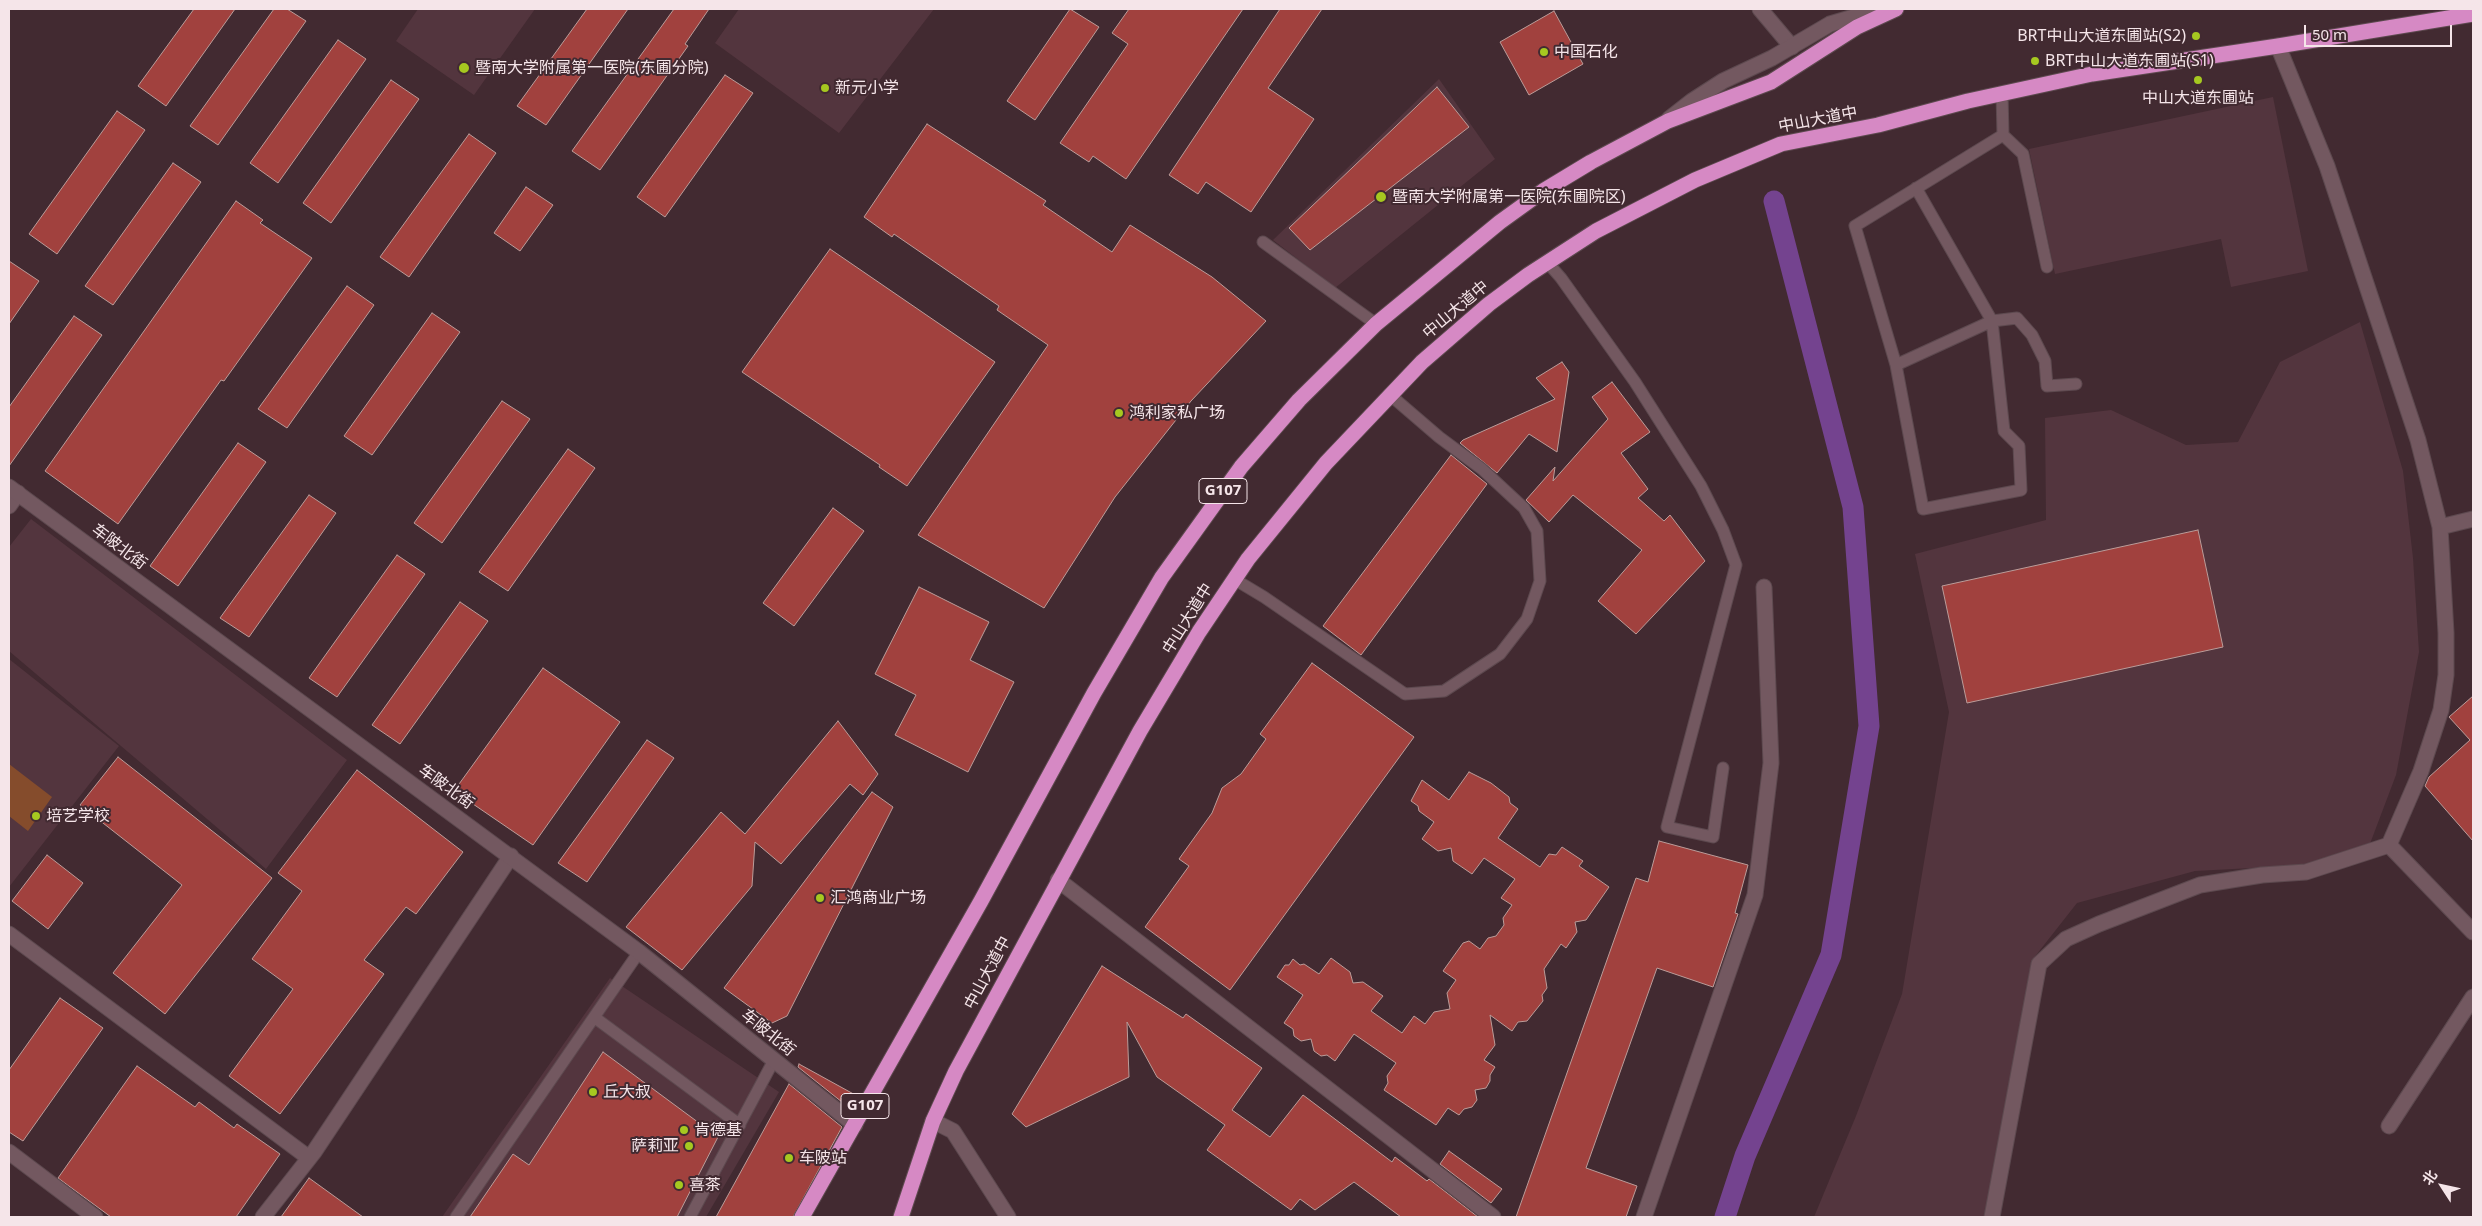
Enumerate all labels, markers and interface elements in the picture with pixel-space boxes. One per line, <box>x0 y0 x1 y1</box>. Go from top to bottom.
scale bar <box>2307 15 2454 47</box>
text: 50 m <box>2312 24 2347 44</box>
place label: BRT中山大道东圃站(S2) <box>2017 26 2186 46</box>
marker: BRT中山大道东圃站(S2) <box>2190 30 2202 42</box>
place label: 中国石化 <box>1554 42 1618 62</box>
marker: 中国石化 <box>1538 46 1550 58</box>
place label: BRT中山大道东圃站(S1) <box>2045 51 2214 71</box>
marker: BRT中山大道东圃站(S1) <box>2029 55 2041 67</box>
place label: 暨南大学附属第一医院(东圃分院) <box>475 58 709 78</box>
marker: 暨南大学附属第一医院(东圃分院) <box>457 61 471 75</box>
marker: 中山大道东圃站 <box>2192 74 2204 86</box>
place label: 新元小学 <box>835 78 899 98</box>
marker: 新元小学 <box>819 82 831 94</box>
place label: 中山大道东圃站 <box>2142 88 2254 108</box>
street label: 中山大道中 <box>1777 103 1859 137</box>
place label: 暨南大学附属第一医院(东圃院区) <box>1392 187 1626 207</box>
marker: 暨南大学附属第一医院(东圃院区) <box>1374 190 1388 204</box>
street label: 中山大道中 <box>1419 277 1493 343</box>
place label: 鸿利家私广场 <box>1129 403 1225 423</box>
marker: 鸿利家私广场 <box>1113 407 1125 419</box>
road number: G107 <box>1199 478 1247 504</box>
street label: 车陂北街 <box>88 520 150 574</box>
street label: 中山大道中 <box>1159 580 1217 658</box>
street label: 车陂北街 <box>414 760 478 814</box>
place label: 培艺学校 <box>46 806 110 826</box>
marker: 培艺学校 <box>30 810 42 822</box>
place label: 汇鸿商业广场 <box>830 888 926 908</box>
marker: 汇鸿商业广场 <box>814 892 826 904</box>
street label: 中山大道中 <box>961 933 1015 1013</box>
street label: 车陂北街 <box>737 1005 799 1061</box>
place label: 丘大叔 <box>603 1082 651 1102</box>
marker: 丘大叔 <box>587 1086 599 1098</box>
road number: G107 <box>841 1094 889 1118</box>
place label: 肯德基 <box>694 1120 742 1140</box>
marker: 肯德基 <box>678 1124 690 1136</box>
place label: 萨莉亚 <box>631 1136 679 1156</box>
marker: 萨莉亚 <box>683 1140 695 1152</box>
place label: 车陂站 <box>799 1148 847 1168</box>
marker: 车陂站 <box>783 1152 795 1164</box>
north arrow <box>2417 1161 2467 1211</box>
text: 北 <box>2418 1166 2441 1188</box>
place label: 喜茶 <box>689 1175 721 1195</box>
marker: 喜茶 <box>673 1179 685 1191</box>

